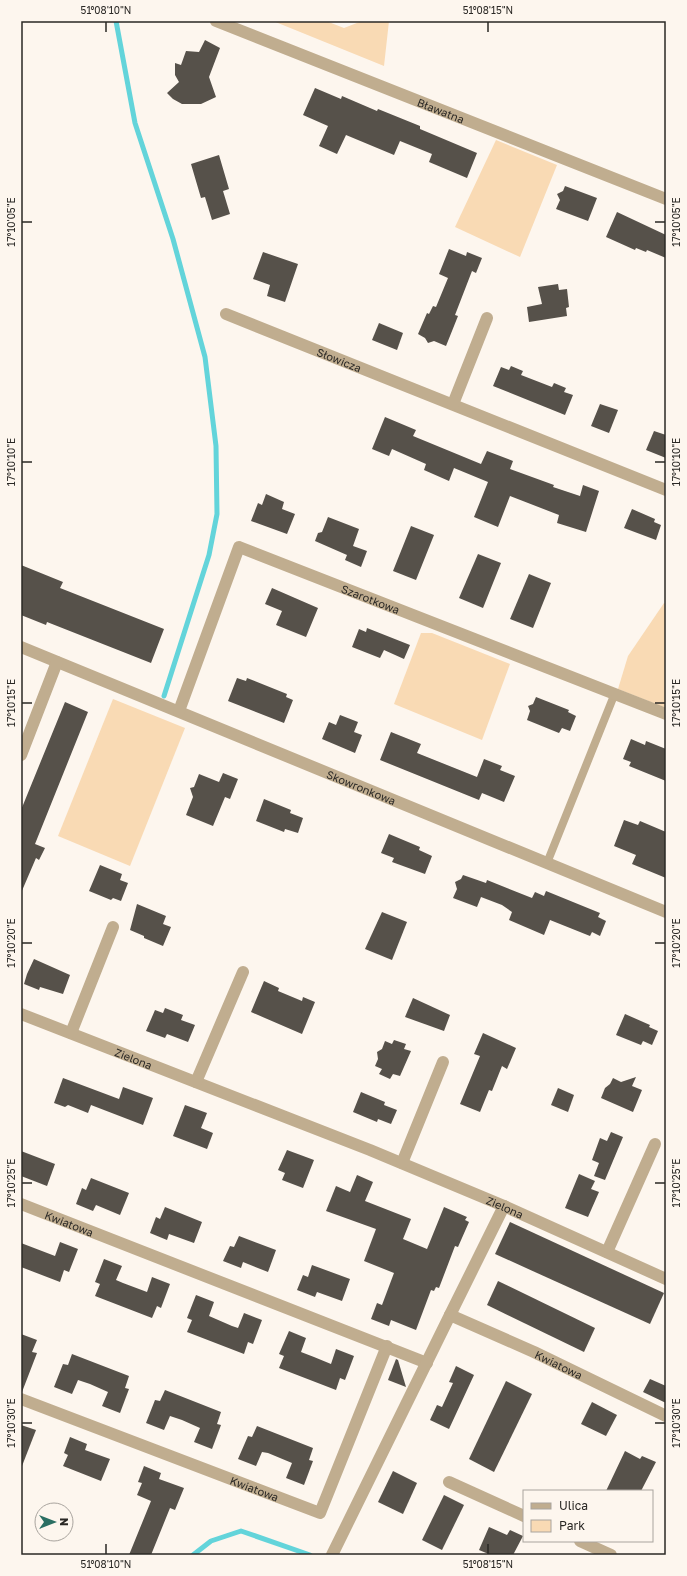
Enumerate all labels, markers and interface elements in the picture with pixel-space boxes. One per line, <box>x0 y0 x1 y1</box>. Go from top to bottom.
text: 51°08'10"N <box>81 4 131 16</box>
text: 51°08'15"N <box>463 4 513 16</box>
street label: Bławatna <box>416 95 466 125</box>
text: 17°10'05"E <box>5 197 17 247</box>
text: 17°10'05"E <box>670 197 682 247</box>
street label: Słowicza <box>315 345 363 374</box>
text: 17°10'10"E <box>5 438 17 486</box>
text: 17°10'10"E <box>670 438 682 486</box>
street label: Szarotkowa <box>340 581 402 616</box>
text: 17°10'15"E <box>5 679 17 727</box>
text: 17°10'15"E <box>670 679 682 727</box>
street label: Skowronkowa <box>325 767 398 807</box>
text: 17°10'20"E <box>5 918 17 968</box>
text: 17°10'20"E <box>670 918 682 968</box>
street label: Zielona <box>113 1045 154 1071</box>
text: 17°10'25"E <box>5 1159 17 1207</box>
text: 17°10'25"E <box>670 1159 682 1207</box>
street label: Zielona <box>485 1193 526 1220</box>
street label: Kwiatowa <box>43 1208 96 1238</box>
street label: Kwiatowa <box>533 1347 585 1381</box>
text: 17°10'30"E <box>5 1398 17 1448</box>
text: 17°10'30"E <box>670 1398 682 1448</box>
street label: Kwiatowa <box>228 1473 281 1503</box>
legend <box>523 1490 653 1542</box>
text: Ulica <box>559 1498 588 1513</box>
north arrow <box>34 1502 74 1542</box>
text: N <box>58 1518 71 1526</box>
text: Park <box>559 1518 585 1533</box>
text: 51°08'10"N <box>81 1558 131 1570</box>
text: 51°08'15"N <box>463 1558 513 1570</box>

